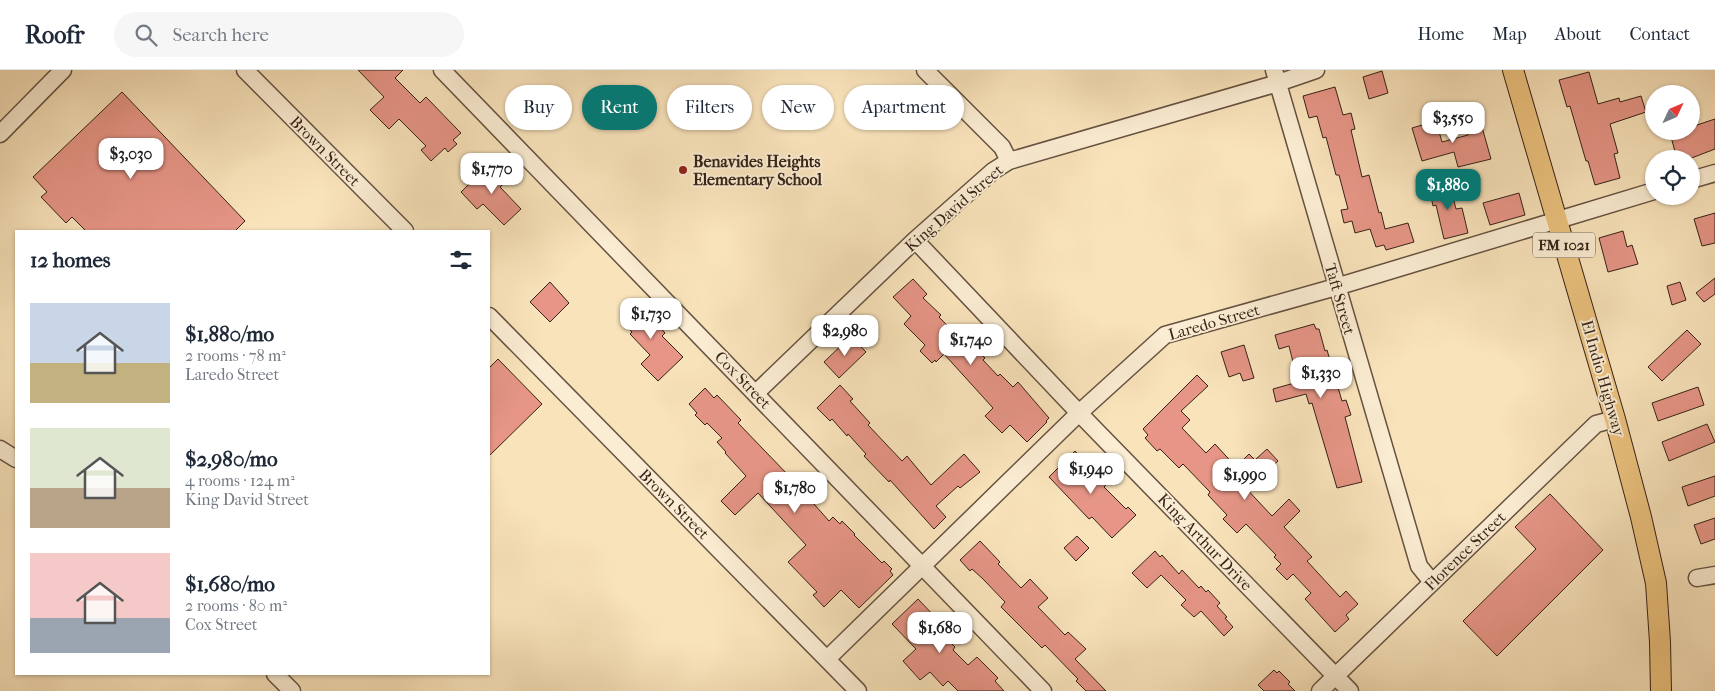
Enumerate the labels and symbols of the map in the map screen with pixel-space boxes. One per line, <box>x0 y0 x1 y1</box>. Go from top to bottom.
north arrow <box>1645 85 1700 140</box>
pin: $3,550 <box>1412 102 1494 144</box>
street label: Brown Street <box>286 112 364 190</box>
pin: $3,030 <box>90 138 172 180</box>
pin: $1,770 <box>451 152 533 195</box>
place label: Benavides Heights Elementary School <box>693 152 822 190</box>
street label: King David Street <box>901 160 1007 256</box>
marker: Benavides Heights Elementary School <box>677 164 689 176</box>
pin: $1,880 <box>1407 168 1489 211</box>
road number: FM 1021 <box>1533 232 1595 258</box>
street label: Taft Street <box>1321 261 1359 337</box>
pin: $1,730 <box>610 298 692 340</box>
street label: Laredo Street <box>1166 300 1262 344</box>
pin: $2,980 <box>804 314 886 357</box>
street label: El Indio Highway <box>1577 318 1629 439</box>
pin: $1,740 <box>930 324 1012 366</box>
street label: Cox Street <box>711 347 775 413</box>
pin: $1,330 <box>1280 356 1362 399</box>
pin: $1,940 <box>1050 452 1132 495</box>
pin: $1,990 <box>1204 458 1286 501</box>
street label: Brown Street <box>635 465 713 543</box>
pin: $1,780 <box>754 472 836 514</box>
street label: King Arthur Drive <box>1154 489 1256 595</box>
street label: Florence Street <box>1420 507 1510 594</box>
pin: $1,680 <box>899 612 981 654</box>

